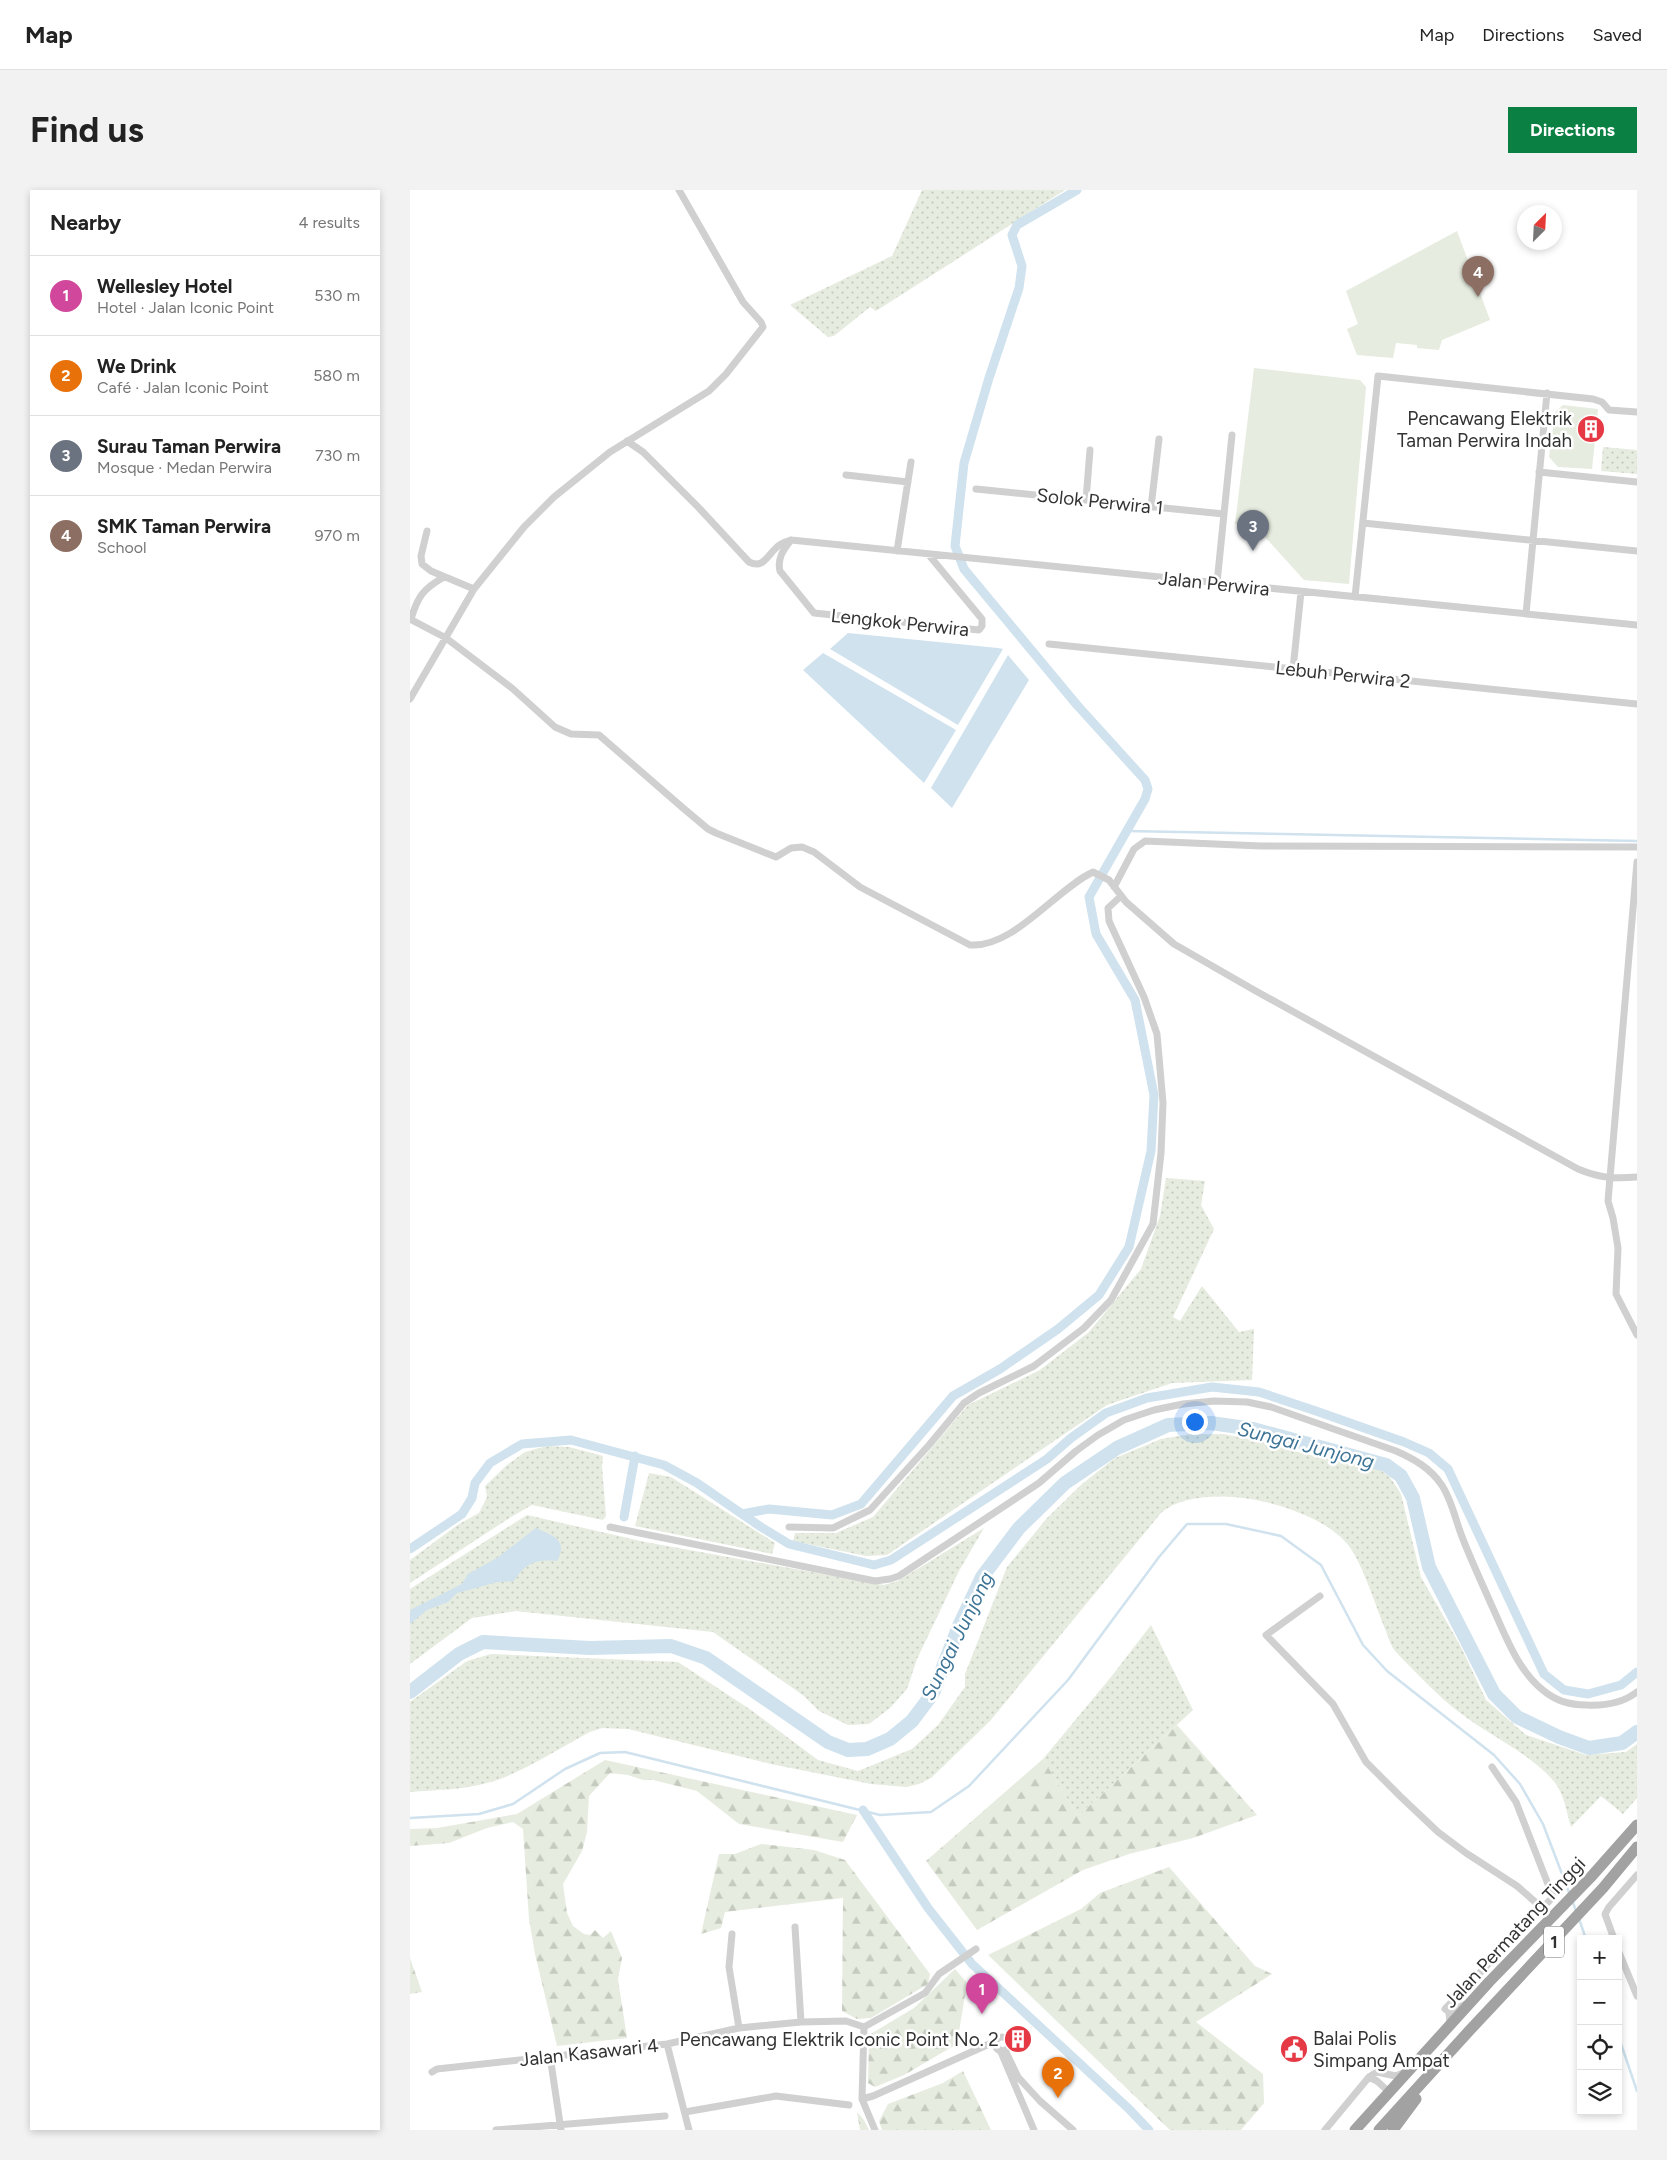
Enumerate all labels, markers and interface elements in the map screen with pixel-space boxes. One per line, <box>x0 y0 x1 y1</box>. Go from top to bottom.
text: Map <box>25 20 73 49</box>
text: Map <box>1419 24 1454 46</box>
text: Directions <box>1482 24 1564 46</box>
text: Saved <box>1592 24 1642 46</box>
button: Directions <box>1508 107 1637 153</box>
text: Find us <box>30 109 144 151</box>
north arrow <box>1517 205 1562 250</box>
text: Nearby <box>50 210 121 235</box>
text: 4 results <box>299 213 360 232</box>
pin: 4 <box>1462 256 1494 297</box>
text: Wellesley Hotel <box>97 275 232 298</box>
text: 1 <box>63 286 69 305</box>
text: 530 m <box>314 286 360 305</box>
text: Hotel · Jalan Iconic Point <box>97 298 274 317</box>
text: We Drink <box>97 355 176 378</box>
text: 2 <box>61 366 71 385</box>
text: 580 m <box>313 366 360 385</box>
text: Café · Jalan Iconic Point <box>97 378 269 397</box>
place label: Pencawang Elektrik Taman Perwira Indah <box>1397 407 1573 452</box>
building icon: Pencawang Elektrik Taman Perwira Indah <box>1576 414 1606 444</box>
text: Surau Taman Perwira <box>97 435 281 458</box>
text: 3 <box>62 446 70 465</box>
text: 730 m <box>315 446 360 465</box>
text: Mosque · Medan Perwira <box>97 458 272 477</box>
street label: Solok Perwira 1 <box>1035 483 1164 520</box>
pin: 3 <box>1237 510 1269 551</box>
text: SMK Taman Perwira <box>97 515 271 538</box>
text: 4 <box>61 526 71 545</box>
text: 970 m <box>315 526 360 545</box>
text: School <box>97 538 147 557</box>
street label: Jalan Perwira <box>1157 566 1271 601</box>
street label: Lengkok Perwira <box>830 604 970 641</box>
street label: Lebuh Perwira 2 <box>1274 656 1412 693</box>
your location <box>1182 1409 1208 1435</box>
water label: Sungai Junjong <box>1235 1416 1377 1474</box>
water label: Sungai Junjong <box>916 1568 999 1704</box>
street label: Jalan Permatang Tinggi <box>1439 1852 1590 2012</box>
road number: 1 <box>1544 1926 1564 1958</box>
map controls <box>1577 1935 1622 2115</box>
button: + <box>1577 1935 1622 1980</box>
pin: 1 <box>966 1973 998 2014</box>
button: − <box>1577 1980 1622 2025</box>
building icon: Pencawang Elektrik Iconic Point No. 2 <box>1003 2024 1033 2054</box>
button: locate <box>1577 2025 1622 2070</box>
place label: Balai Polis Simpang Ampat <box>1313 2027 1450 2072</box>
place label: Pencawang Elektrik Iconic Point No. 2 <box>679 2028 999 2051</box>
street label: Jalan Kasawari 4 <box>518 2034 660 2071</box>
public building icon: Balai Polis Simpang Ampat <box>1279 2034 1309 2064</box>
pin: 2 <box>1042 2057 1074 2098</box>
button: layers <box>1577 2070 1622 2115</box>

